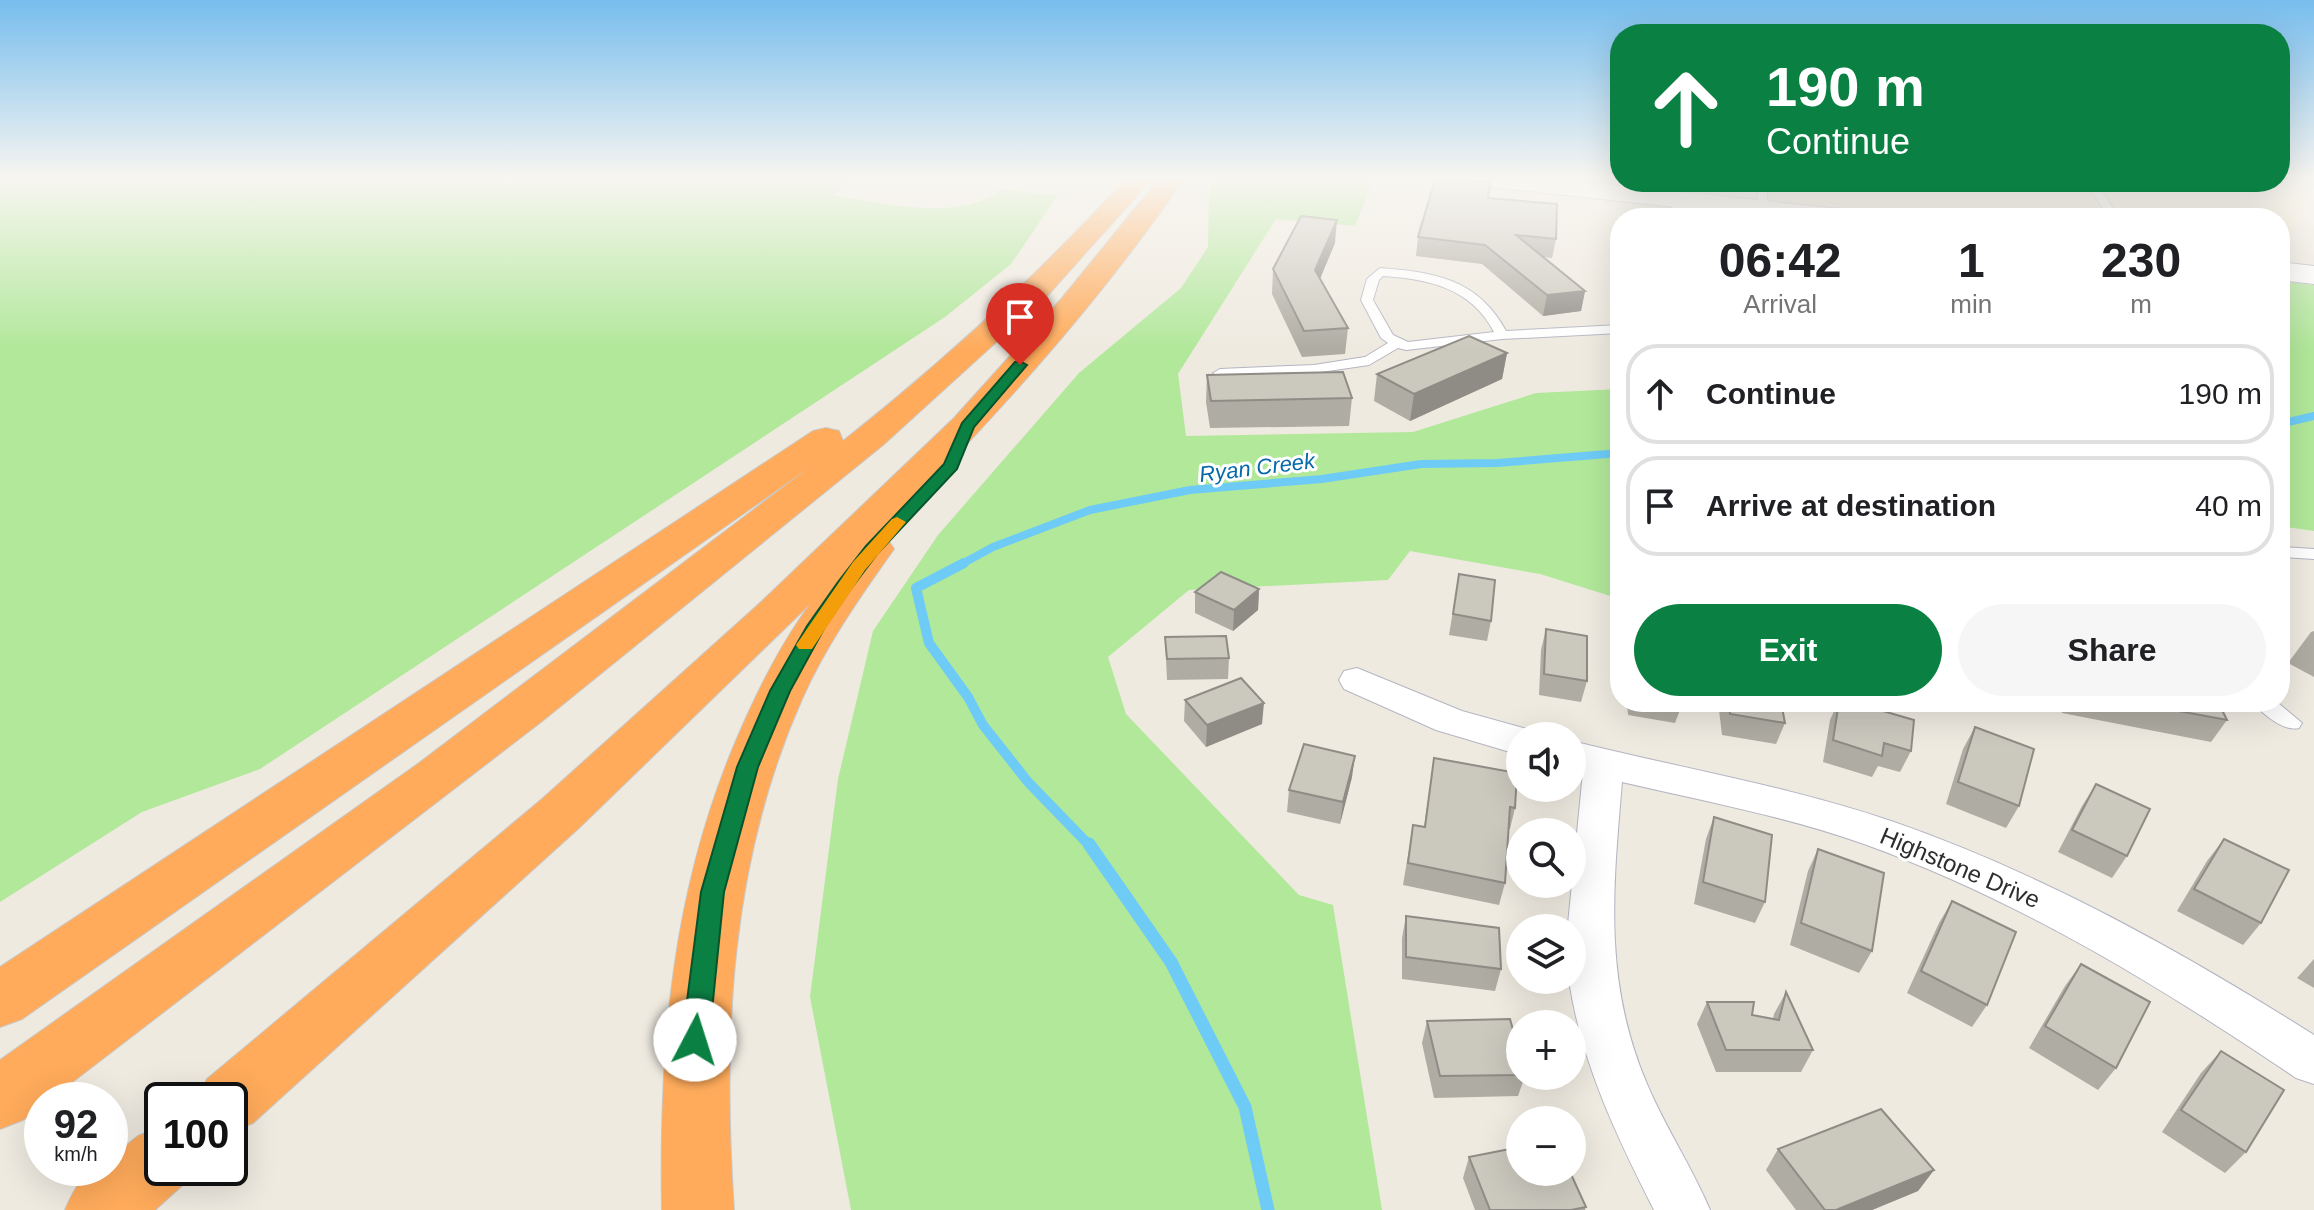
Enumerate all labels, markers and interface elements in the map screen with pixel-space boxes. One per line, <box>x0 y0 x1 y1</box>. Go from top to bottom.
text: 190 m <box>1766 55 1925 118</box>
icon: ahead <box>1634 56 1738 160</box>
text: Continue <box>1766 121 1910 162</box>
text: 06:42 <box>1719 234 1842 287</box>
text: 1 <box>1958 234 1985 287</box>
text: 230 <box>2101 234 2181 287</box>
pin <box>986 283 1054 365</box>
text: Arrival <box>1743 289 1817 319</box>
text: min <box>1950 289 1992 319</box>
text: m <box>2130 289 2152 319</box>
icon: arrive <box>998 295 1042 339</box>
icon: ahead <box>1638 372 1682 416</box>
text: Continue <box>1706 377 1836 410</box>
text: 190 m <box>2179 377 2262 410</box>
water label: Ryan Creek <box>1198 448 1317 487</box>
icon: arrive <box>1638 484 1682 528</box>
text: Arrive at destination <box>1706 489 1996 522</box>
text: 40 m <box>2195 489 2262 522</box>
button: Exit <box>1634 604 1942 696</box>
button: Share <box>1958 604 2266 696</box>
map controls <box>1506 722 1586 1186</box>
button: sound <box>1506 722 1586 802</box>
button: search <box>1506 818 1586 898</box>
street label: Highstone Drive <box>1876 822 2044 913</box>
button: layers <box>1506 914 1586 994</box>
position arrow <box>653 998 737 1082</box>
button: + <box>1506 1010 1586 1090</box>
speed limit sign: 100 <box>144 1082 248 1186</box>
text: 92 <box>54 1102 98 1146</box>
button: − <box>1506 1106 1586 1186</box>
text: km/h <box>54 1143 98 1165</box>

